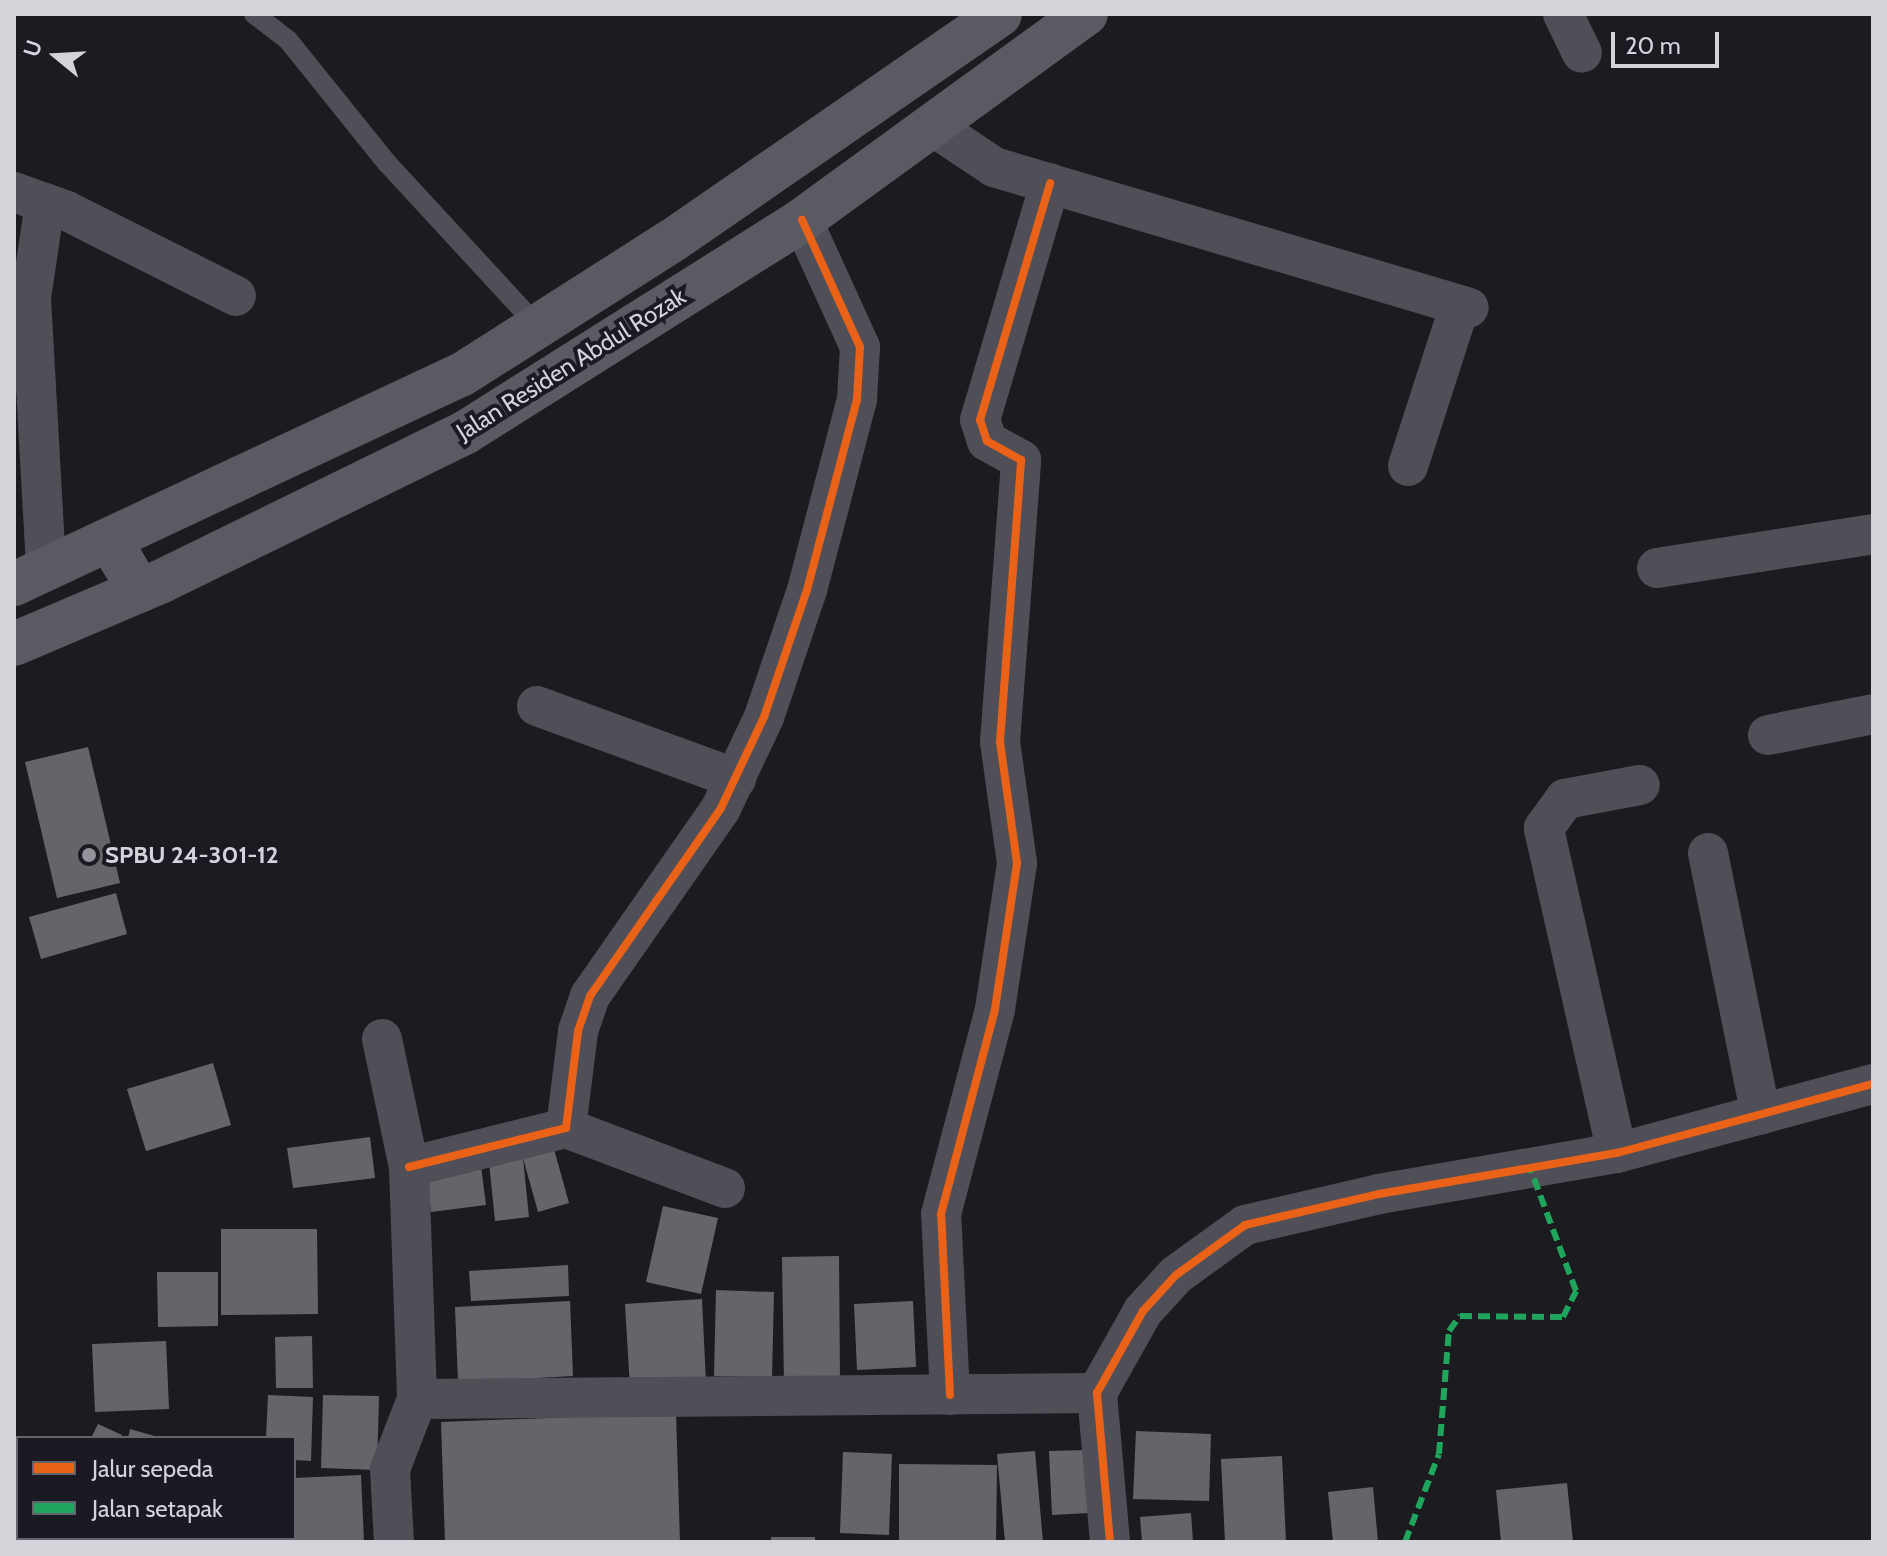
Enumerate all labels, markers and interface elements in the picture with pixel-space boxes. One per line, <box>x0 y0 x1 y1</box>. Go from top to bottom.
north arrow <box>16 16 96 96</box>
scale bar <box>1615 16 1723 66</box>
text: 20 m <box>1625 31 1681 60</box>
text: U <box>17 37 48 60</box>
street label: Jalan Residen Abdul Rozak <box>451 282 691 446</box>
place label: SPBU 24-301-12 <box>105 841 279 869</box>
marker: SPBU 24-301-12 <box>80 846 98 864</box>
legend <box>16 1436 296 1540</box>
text: Jalur sepeda <box>92 1454 213 1483</box>
text: Jalan setapak <box>92 1494 223 1523</box>

